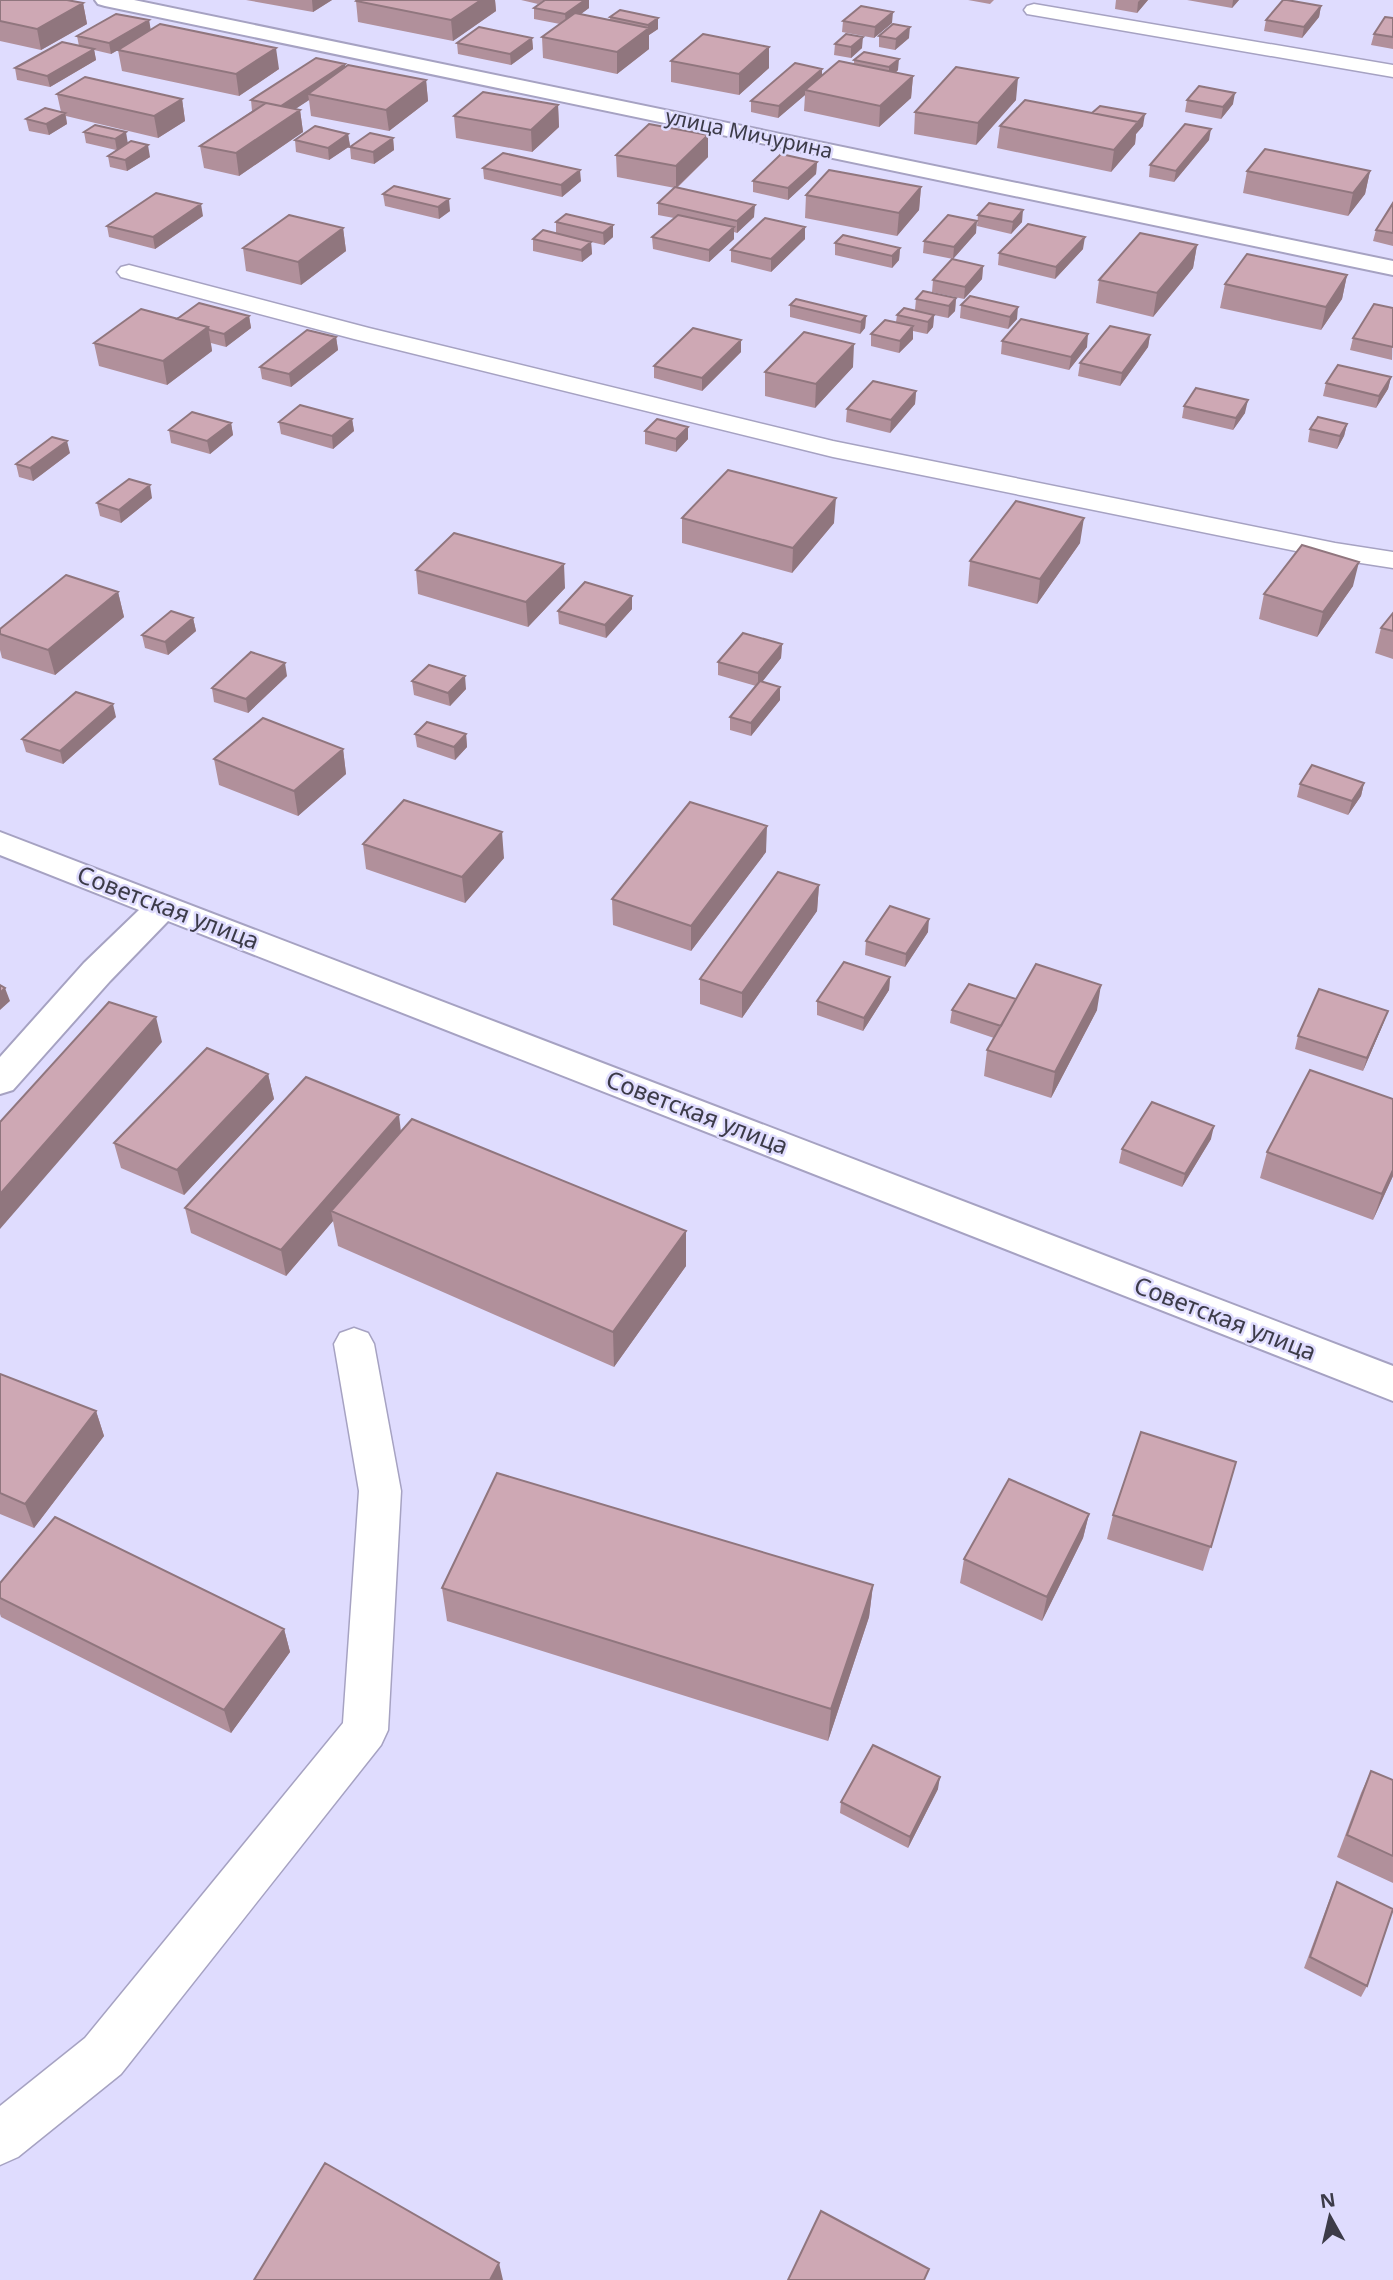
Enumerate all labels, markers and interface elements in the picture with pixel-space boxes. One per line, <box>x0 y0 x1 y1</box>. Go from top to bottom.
street label: улица Мичурина <box>663 102 836 164</box>
street label: Советская улица <box>73 857 264 957</box>
street label: Советская улица <box>602 1062 793 1162</box>
street label: Советская улица <box>1130 1268 1321 1368</box>
north arrow <box>1295 2182 1365 2252</box>
text: N <box>1318 2186 1337 2214</box>

